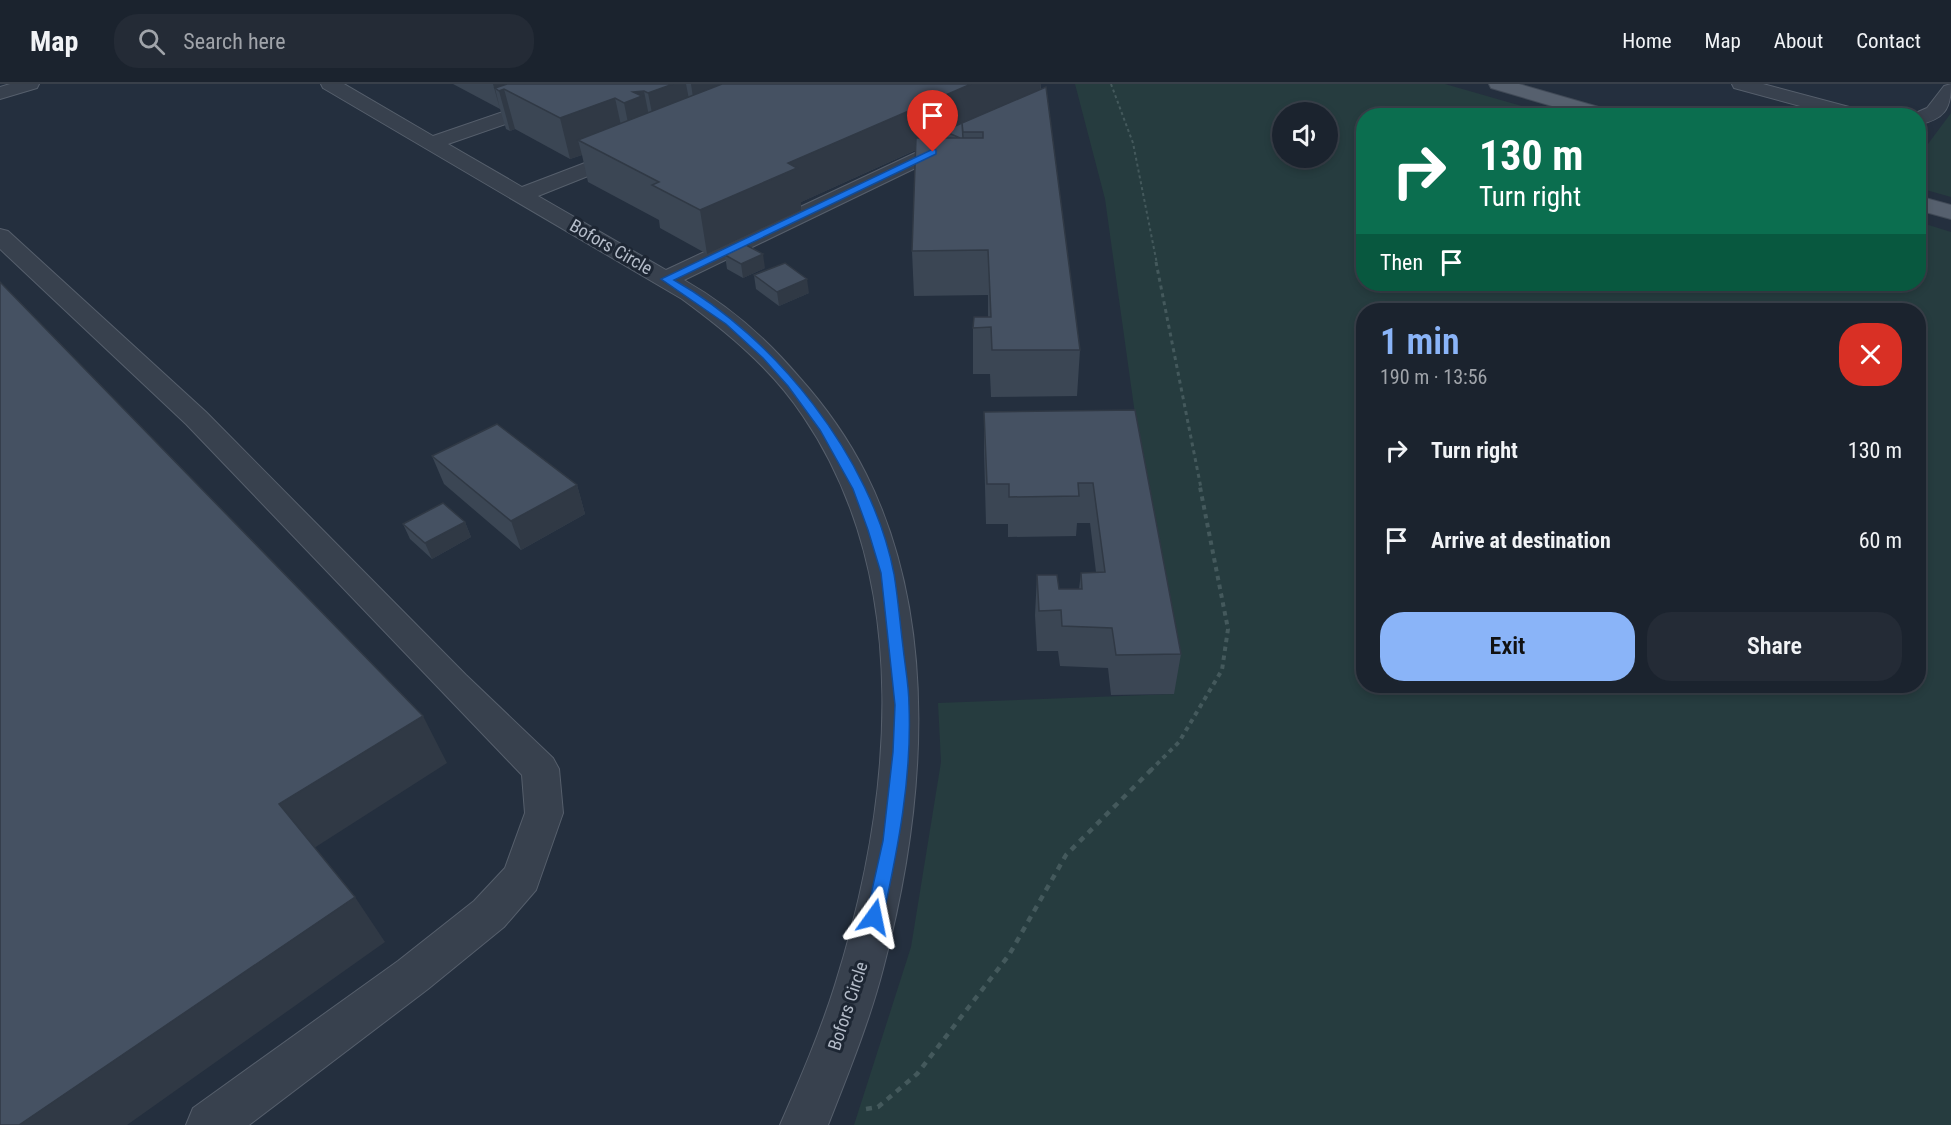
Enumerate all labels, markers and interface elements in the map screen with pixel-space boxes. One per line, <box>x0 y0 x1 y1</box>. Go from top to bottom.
search box <box>114 14 534 68</box>
text: Map <box>30 25 78 58</box>
icon: search <box>135 25 168 58</box>
text: Search here <box>183 29 286 54</box>
text: Home <box>1622 29 1672 53</box>
text: Map <box>1705 29 1741 53</box>
text: About <box>1774 29 1823 53</box>
text: Contact <box>1856 29 1921 53</box>
pin <box>907 90 958 152</box>
icon: arrive <box>916 99 949 132</box>
map controls <box>1272 102 1338 168</box>
button: sound <box>1272 102 1338 168</box>
text: 130 m <box>1479 131 1584 180</box>
icon: right <box>1380 132 1458 210</box>
text: Turn right <box>1479 181 1581 213</box>
street label: Bofors Circle <box>566 214 656 279</box>
icon: arrive <box>1435 246 1468 279</box>
text: Then <box>1380 250 1423 275</box>
text: 1 min <box>1380 321 1460 363</box>
button: close <box>1839 323 1902 386</box>
text: 190 m · 13:56 <box>1380 365 1487 389</box>
icon: right <box>1380 434 1413 467</box>
text: Turn right <box>1431 438 1518 463</box>
text: 130 m <box>1848 438 1902 463</box>
icon: arrive <box>1380 524 1413 557</box>
text: Arrive at destination <box>1431 528 1611 553</box>
text: 60 m <box>1859 528 1902 553</box>
button: Exit <box>1380 612 1635 681</box>
button: Share <box>1647 612 1902 681</box>
position arrow <box>842 885 906 949</box>
street label: Bofors Circle <box>823 959 872 1053</box>

